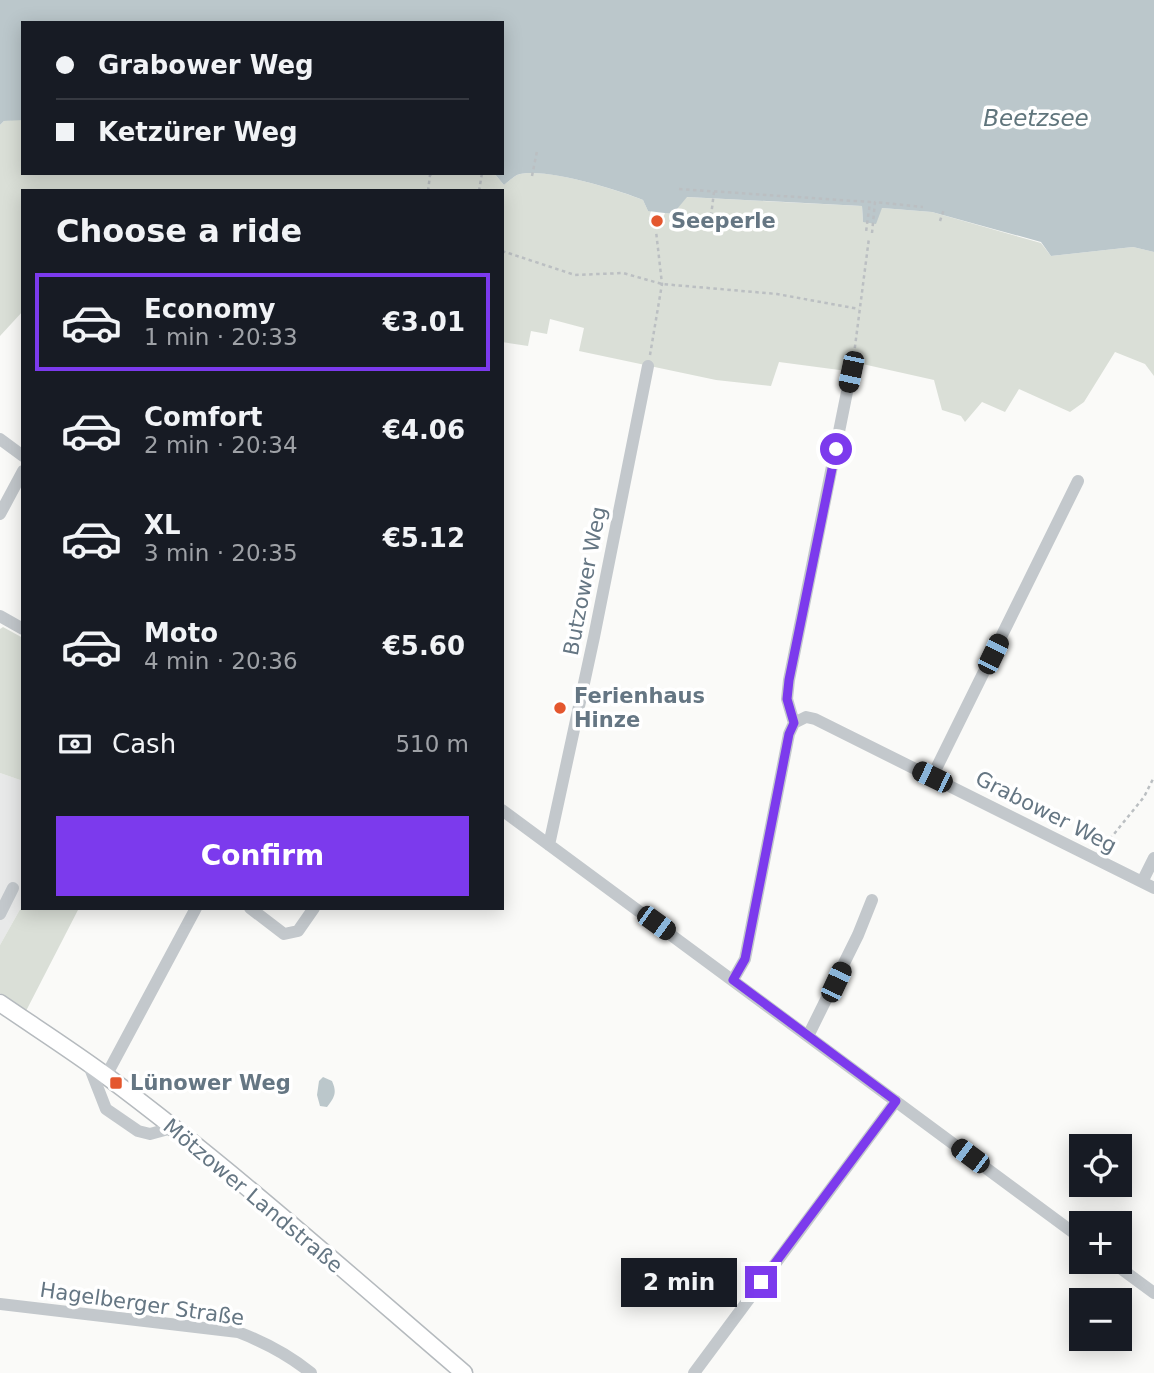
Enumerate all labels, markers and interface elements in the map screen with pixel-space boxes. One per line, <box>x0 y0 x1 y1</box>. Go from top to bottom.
text: Grabower Weg <box>98 50 314 80</box>
water label: Beetzsee <box>983 105 1089 131</box>
text: Ketzürer Weg <box>98 117 298 147</box>
place label: Seeperle <box>671 209 776 233</box>
text: Choose a ride <box>56 212 302 250</box>
marker: Seeperle <box>649 213 665 229</box>
icon: car <box>60 291 123 354</box>
text: Economy <box>144 294 275 324</box>
text: €3.01 <box>383 307 465 337</box>
text: 1 min · 20:33 <box>144 324 298 350</box>
car <box>837 349 866 395</box>
icon: car <box>60 399 123 462</box>
text: Comfort <box>144 402 262 432</box>
text: €4.06 <box>383 415 465 445</box>
text: 2 min · 20:34 <box>144 432 298 458</box>
route start <box>820 433 852 465</box>
street label: Butzower Weg <box>559 505 611 657</box>
icon: car <box>60 507 123 570</box>
text: XL <box>144 510 181 540</box>
text: €5.12 <box>383 523 465 553</box>
text: 3 min · 20:35 <box>144 540 298 566</box>
icon: car <box>60 615 123 678</box>
text: Moto <box>144 618 218 648</box>
text: €5.60 <box>383 631 465 661</box>
car <box>975 631 1012 677</box>
text: 4 min · 20:36 <box>144 648 298 674</box>
place label: Ferienhaus Hinze <box>574 684 705 732</box>
marker: Ferienhaus Hinze <box>552 700 568 716</box>
icon: cash <box>56 725 94 763</box>
text: Cash <box>112 729 176 759</box>
text: 510 m <box>395 731 469 757</box>
car <box>909 758 956 796</box>
street label: Grabower Weg <box>971 766 1121 858</box>
button: Confirm <box>56 816 469 896</box>
car <box>633 902 680 944</box>
car <box>818 959 855 1005</box>
place label: Lünower Weg <box>130 1071 291 1095</box>
marker: Lünower Weg <box>108 1075 124 1091</box>
street label: Mötzower Landstraße <box>159 1114 347 1278</box>
map controls <box>1069 1134 1132 1351</box>
button: locate <box>1069 1134 1132 1197</box>
car <box>947 1135 994 1177</box>
button: + <box>1069 1211 1132 1274</box>
callout: 2 min <box>621 1258 736 1306</box>
route end <box>745 1266 777 1298</box>
text: 2 min <box>643 1269 715 1295</box>
street label: Hagelberger Straße <box>38 1278 246 1330</box>
button: − <box>1069 1288 1132 1351</box>

